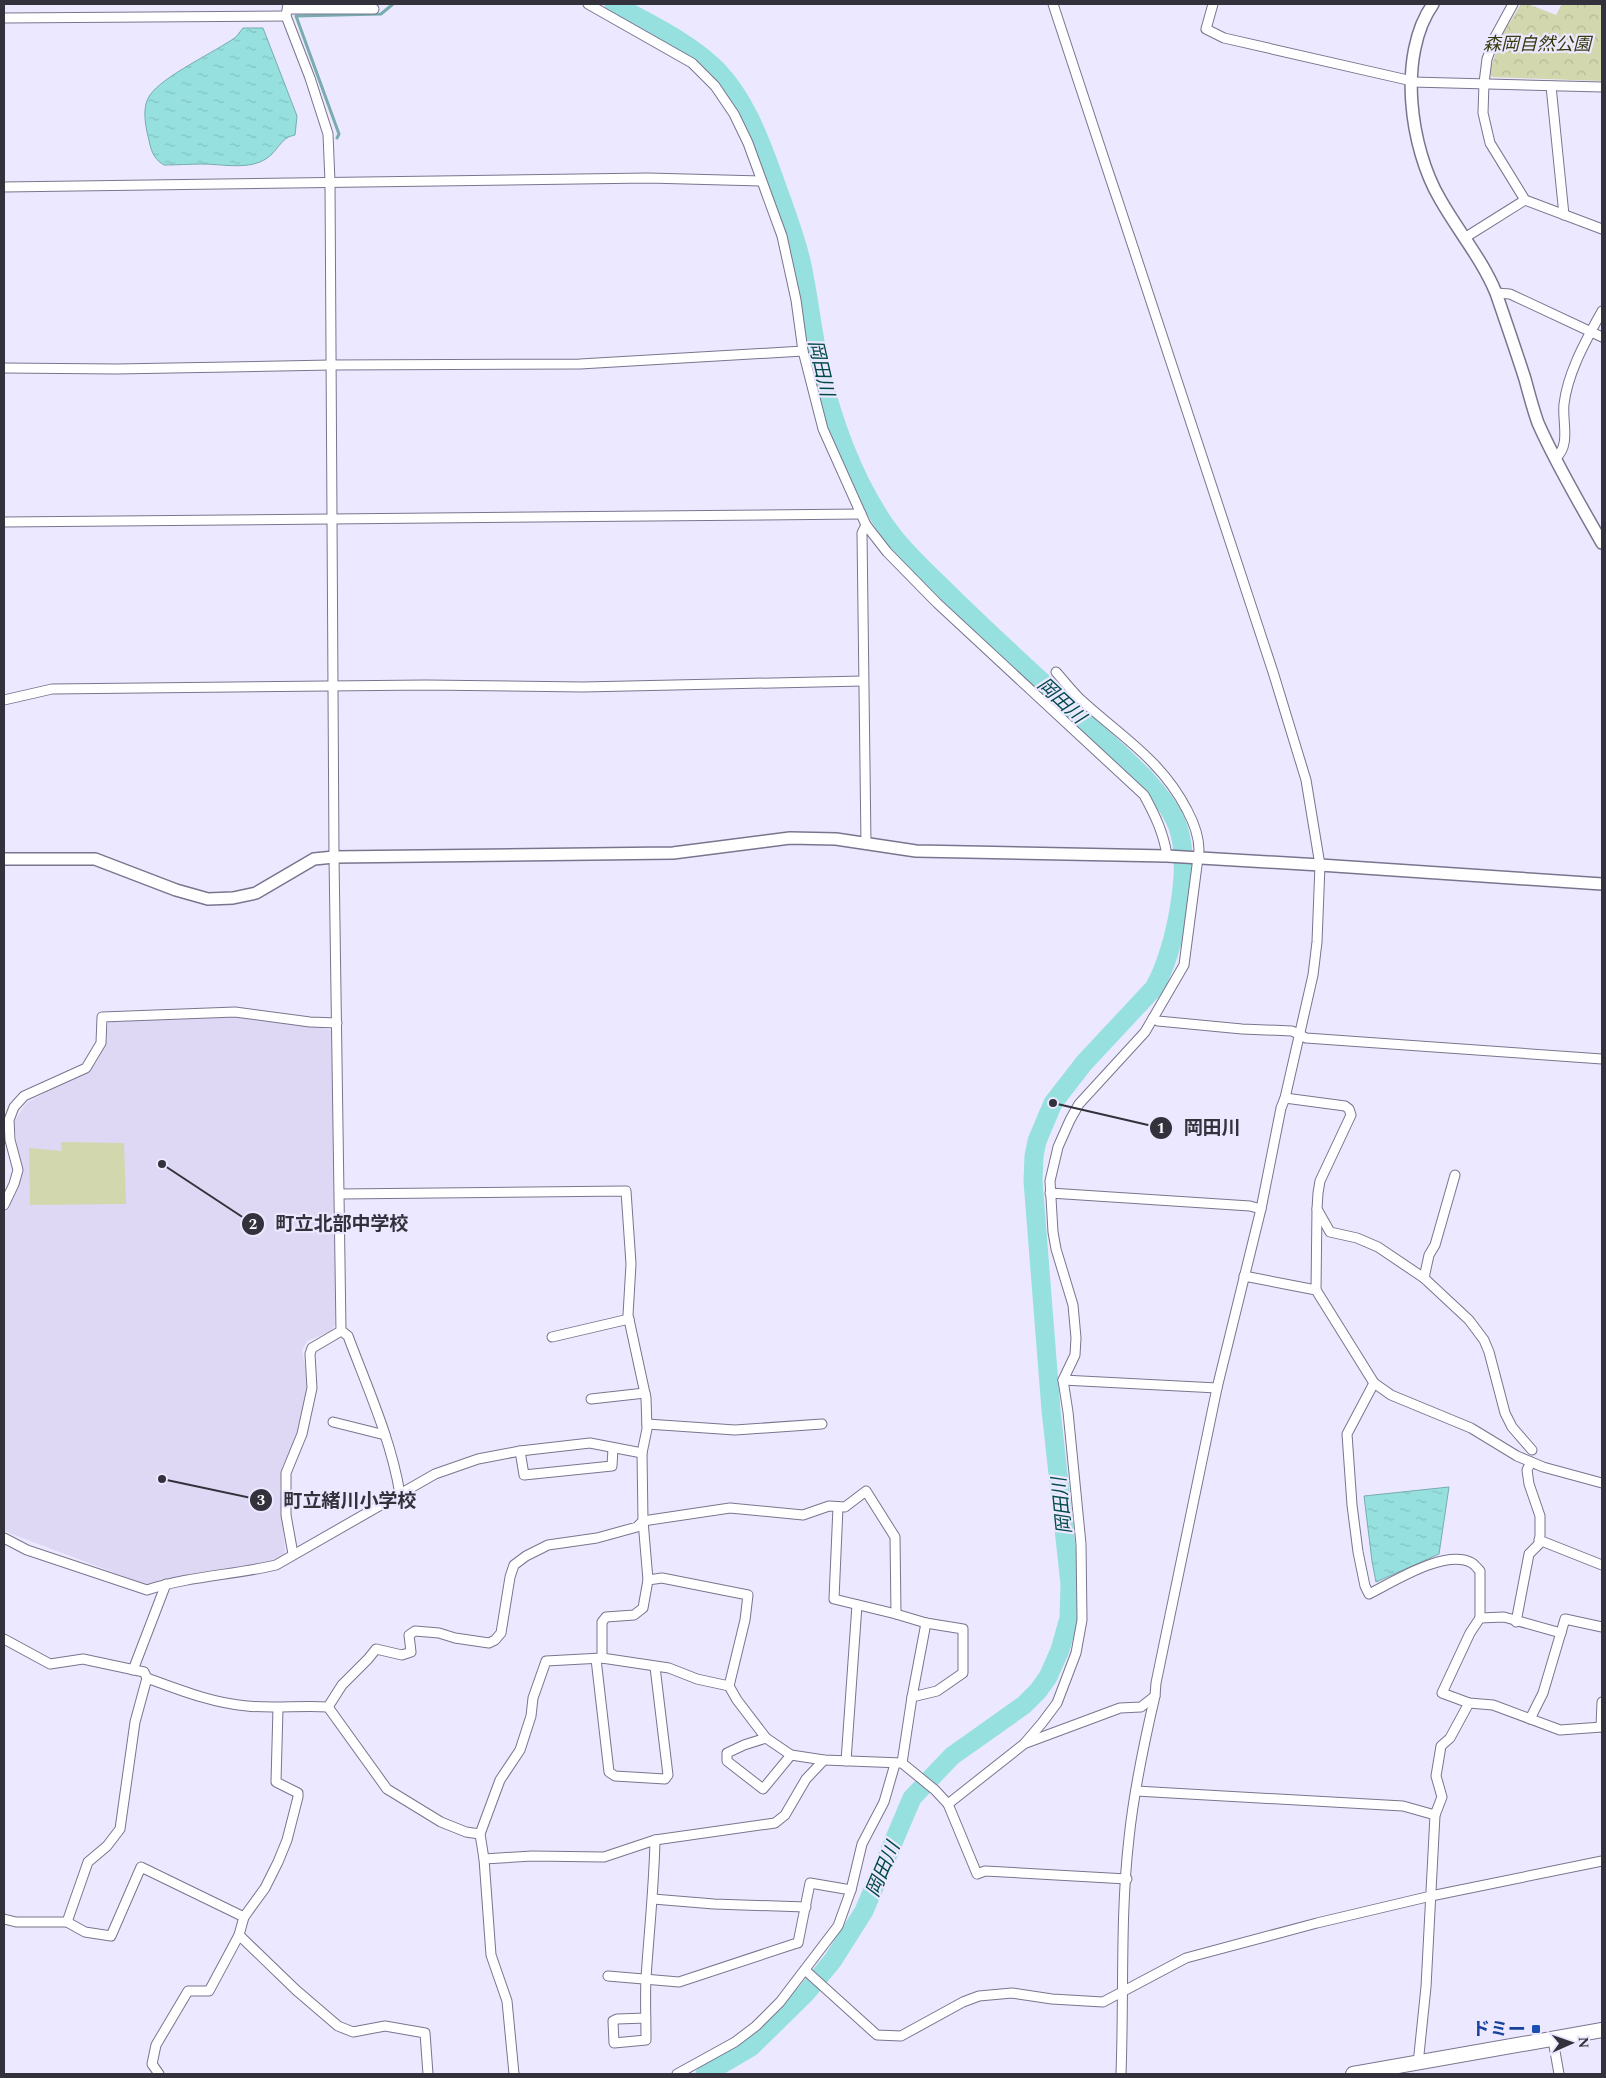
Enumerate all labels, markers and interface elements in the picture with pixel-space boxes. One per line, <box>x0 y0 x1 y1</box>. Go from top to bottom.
park label: 森岡自然公園 <box>1483 31 1594 58</box>
water label: 岡田川 <box>800 337 842 401</box>
water label: 岡田川 <box>1030 671 1093 732</box>
callout: 岡田川 <box>1149 1111 1251 1145</box>
text: 岡田川 <box>1183 1114 1241 1143</box>
text: 1 <box>1157 1117 1165 1140</box>
callout: 町立北部中学校 <box>241 1207 419 1241</box>
text: 町立北部中学校 <box>275 1210 409 1239</box>
text: 2 <box>249 1213 257 1236</box>
water label: 岡田川 <box>1045 1474 1080 1536</box>
callout: 町立緒川小学校 <box>248 1483 426 1517</box>
text: 町立緒川小学校 <box>283 1487 417 1516</box>
text: 3 <box>257 1489 265 1512</box>
water label: 岡田川 <box>859 1836 909 1901</box>
place label: ドミー <box>1472 2016 1526 2043</box>
north arrow <box>1546 2018 1596 2068</box>
marker: ドミー <box>1530 2023 1542 2035</box>
text: N <box>1573 2036 1594 2049</box>

